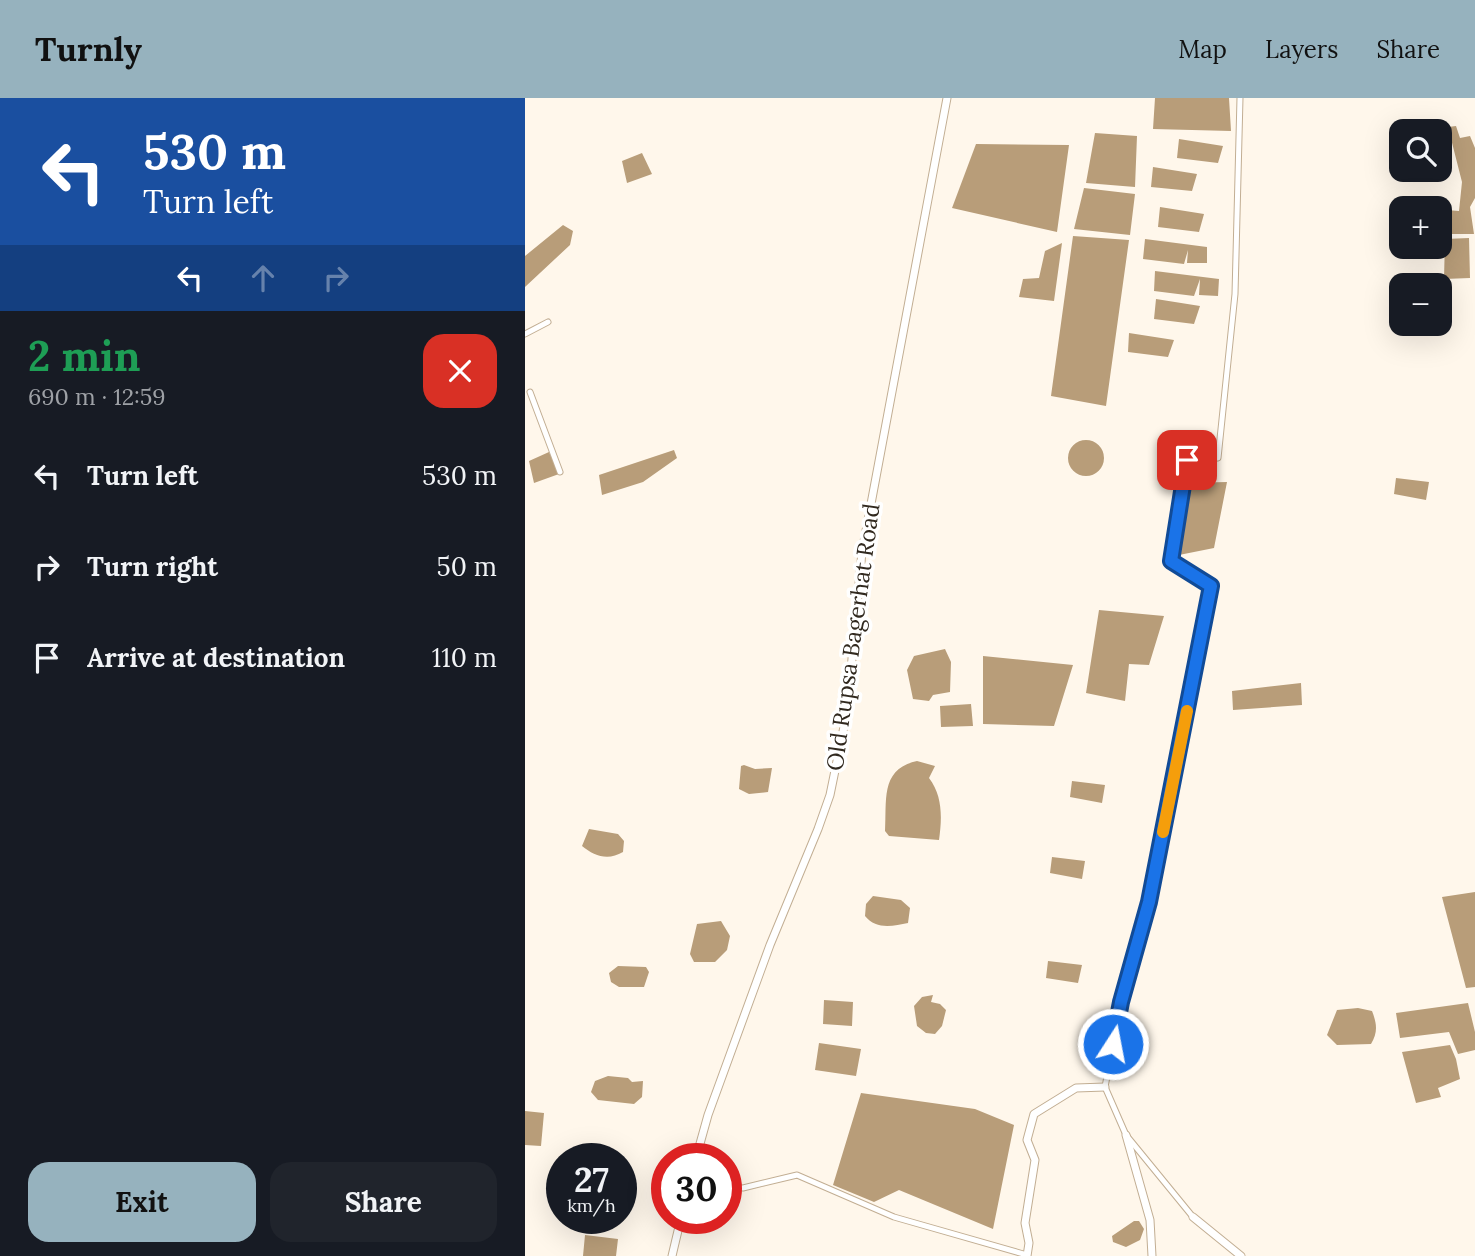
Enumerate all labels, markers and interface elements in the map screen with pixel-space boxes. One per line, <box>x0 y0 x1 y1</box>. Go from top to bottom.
text: Turnly <box>35 28 142 70</box>
text: Map <box>1178 34 1227 65</box>
text: Layers <box>1265 34 1338 65</box>
text: Share <box>1376 34 1440 65</box>
map controls <box>1389 119 1452 336</box>
button: search <box>1389 119 1452 182</box>
text: 530 m <box>143 120 286 182</box>
icon: left <box>28 126 119 217</box>
text: Turn left <box>143 181 273 222</box>
button: + <box>1389 196 1452 259</box>
icon: left <box>171 259 209 297</box>
icon: ahead <box>244 259 282 297</box>
icon: right <box>317 259 355 297</box>
button: − <box>1389 273 1452 336</box>
text: 2 min <box>28 329 141 383</box>
button: close <box>423 334 497 408</box>
text: 690 m · 12:59 <box>28 382 166 411</box>
pin <box>1157 430 1217 490</box>
icon: arrive <box>1168 441 1206 479</box>
icon: left <box>28 457 66 495</box>
text: Turn left <box>87 459 198 492</box>
text: 530 m <box>422 459 497 492</box>
street label: Old Rupsa Bagerhat Road <box>819 501 886 772</box>
icon: right <box>28 548 66 586</box>
text: Turn right <box>87 550 218 583</box>
text: 50 m <box>437 550 497 583</box>
icon: arrive <box>28 639 66 677</box>
text: Arrive at destination <box>87 641 345 674</box>
text: 110 m <box>432 641 497 674</box>
position arrow <box>1076 1007 1150 1081</box>
speed limit sign: 30 <box>651 1143 742 1234</box>
text: 27 <box>574 1157 609 1202</box>
button: Exit <box>28 1162 256 1242</box>
button: Share <box>270 1162 497 1242</box>
text: km/h <box>567 1194 616 1217</box>

